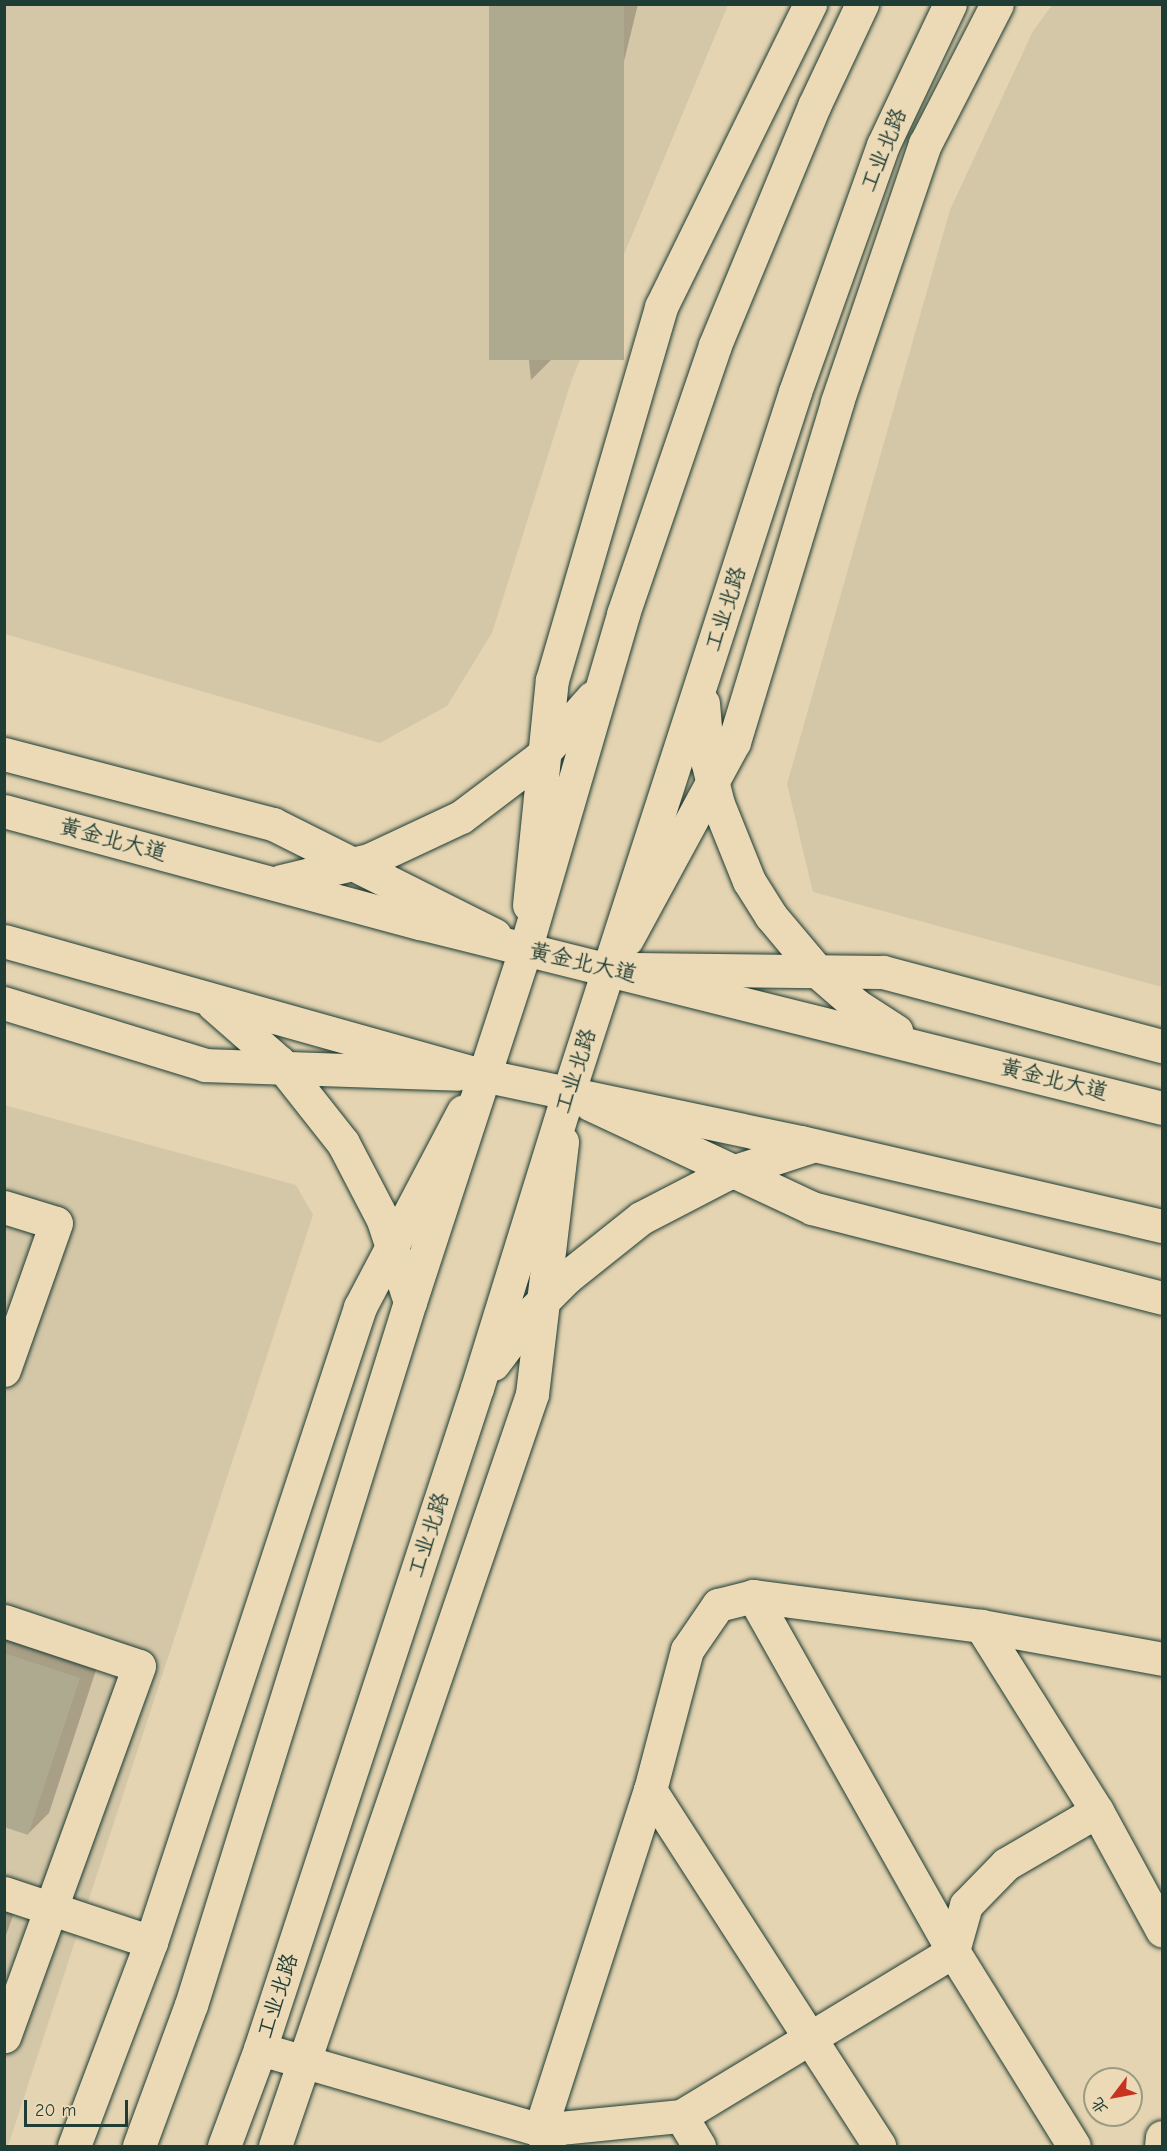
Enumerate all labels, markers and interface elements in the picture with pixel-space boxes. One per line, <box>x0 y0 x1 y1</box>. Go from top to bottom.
street label: 工业北路 <box>855 104 913 196</box>
street label: 工业北路 <box>700 563 752 655</box>
street label: 黄金北大道 <box>56 813 170 867</box>
street label: 黄金北大道 <box>526 938 640 988</box>
street label: 工业北路 <box>550 1025 602 1117</box>
street label: 黄金北大道 <box>997 1054 1111 1106</box>
street label: 工业北路 <box>403 1489 455 1581</box>
street label: 工业北路 <box>252 1950 304 2042</box>
north arrow <box>1083 2067 1143 2127</box>
scale bar <box>27 2088 130 2126</box>
text: 北 <box>1088 2094 1111 2117</box>
text: 20 m <box>35 2100 76 2121</box>

